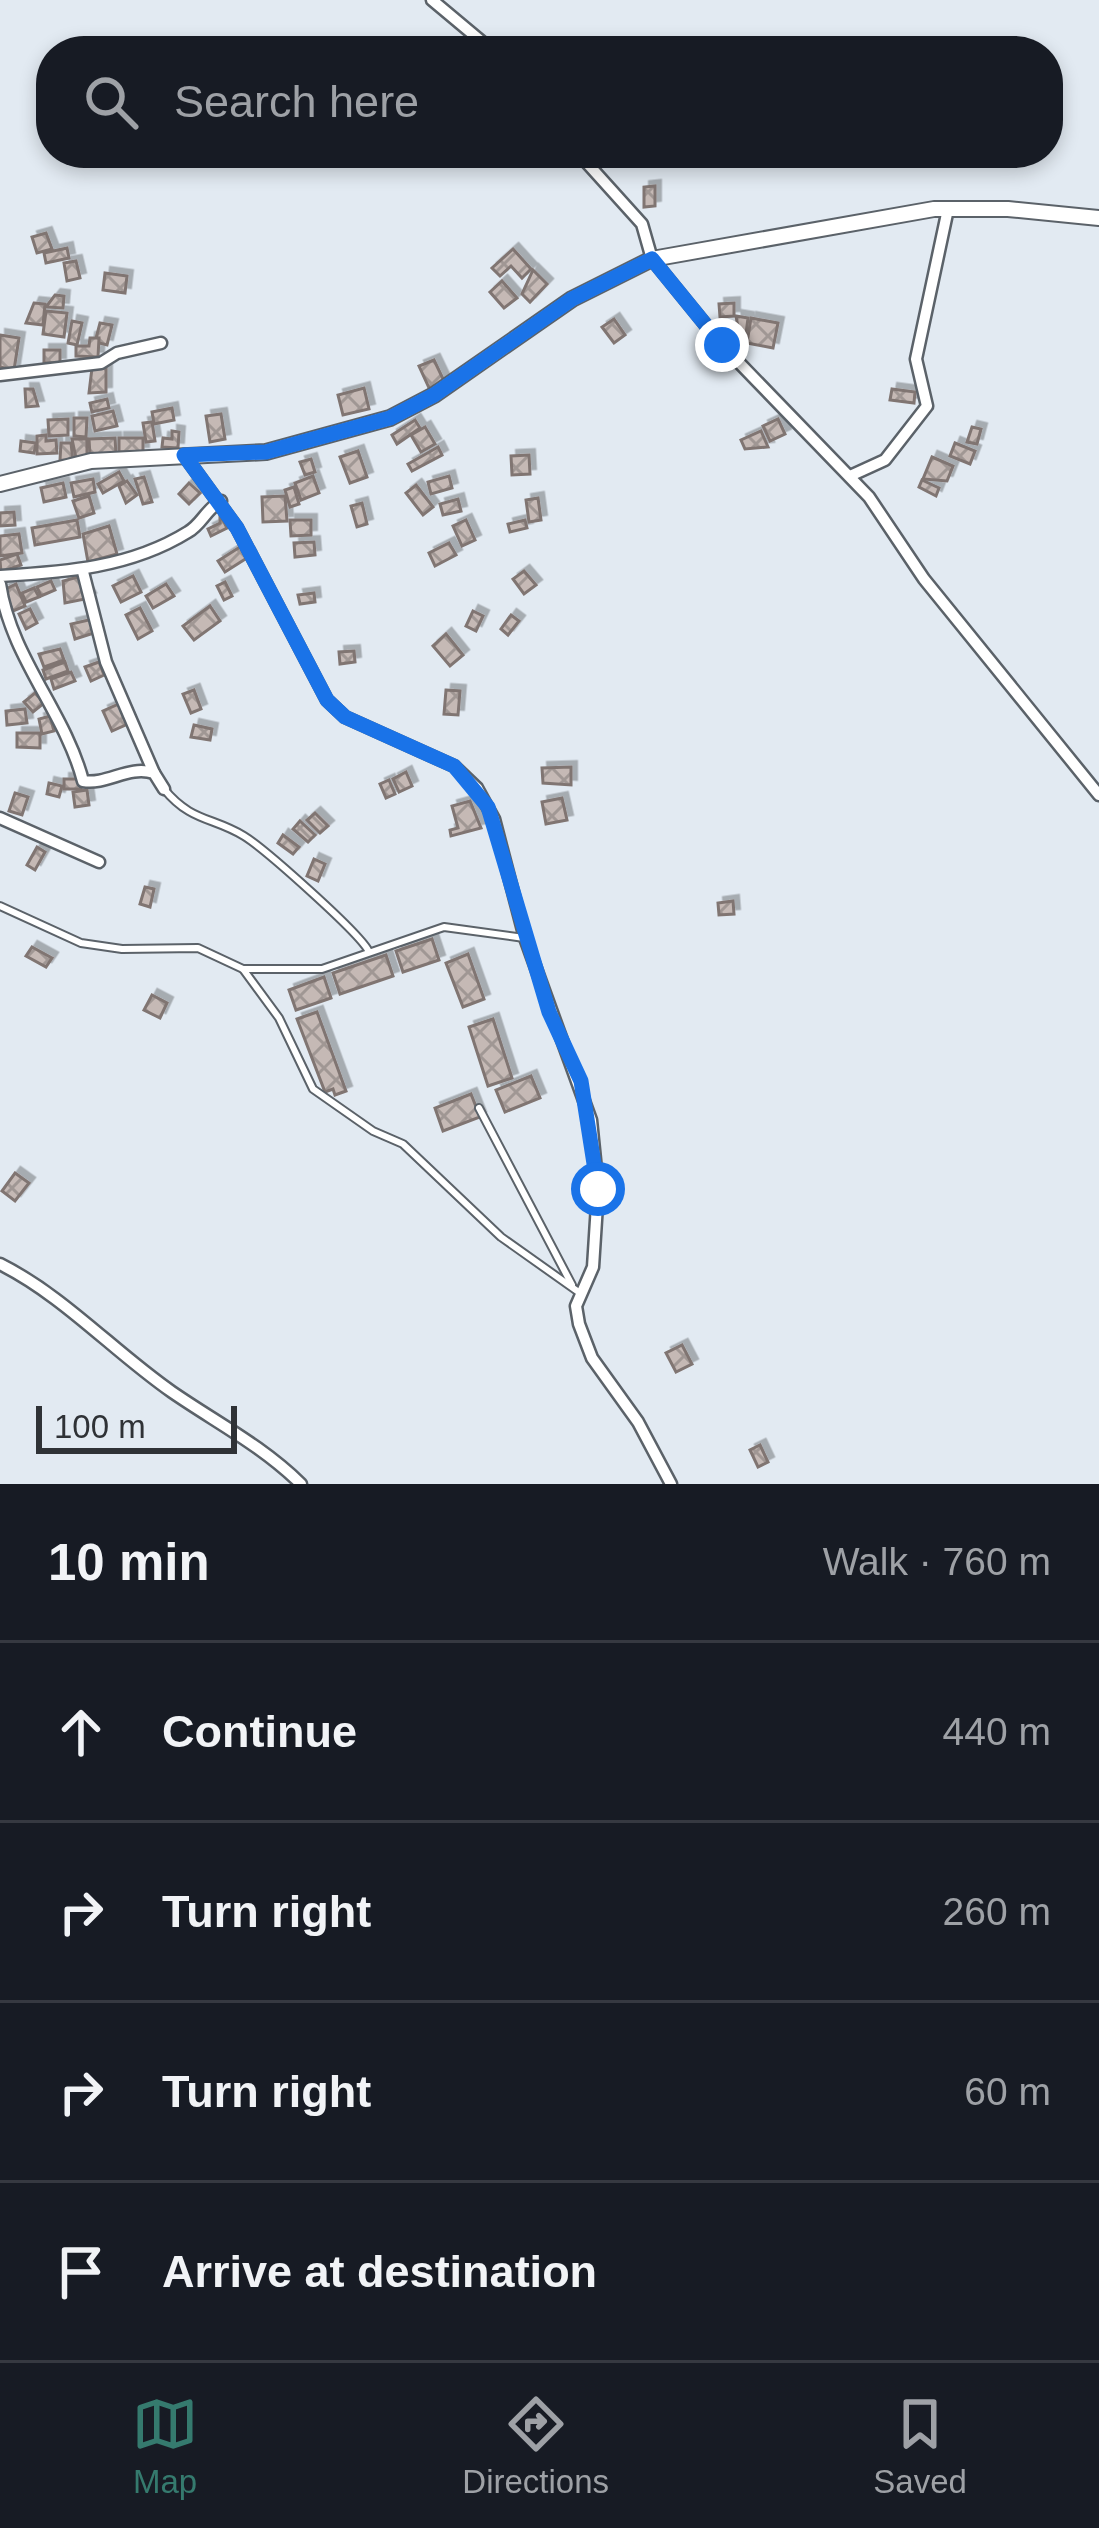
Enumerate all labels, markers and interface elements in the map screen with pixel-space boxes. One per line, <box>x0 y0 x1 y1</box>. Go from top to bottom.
search box <box>36 36 1063 168</box>
icon: search <box>78 69 144 135</box>
text: Search here <box>174 76 419 127</box>
route end <box>695 318 749 372</box>
route start <box>571 1162 625 1216</box>
scale bar <box>36 1400 237 1453</box>
text: 100 m <box>54 1408 146 1445</box>
text: 10 min <box>48 1534 210 1591</box>
text: Walk · 760 m <box>823 1540 1051 1583</box>
icon: ahead <box>48 1699 114 1765</box>
text: Continue <box>162 1706 357 1757</box>
text: 440 m <box>943 1710 1051 1753</box>
icon: right <box>48 1879 114 1945</box>
text: Turn right <box>162 1886 371 1937</box>
text: 260 m <box>943 1890 1051 1933</box>
icon: right <box>48 2059 114 2125</box>
text: Turn right <box>162 2066 371 2117</box>
text: 60 m <box>964 2070 1051 2113</box>
icon: arrive <box>48 2239 114 2305</box>
text: Arrive at destination <box>162 2246 597 2297</box>
tab: Map <box>132 2391 198 2501</box>
tab: Directions <box>462 2391 609 2501</box>
tab: Saved <box>873 2391 967 2501</box>

